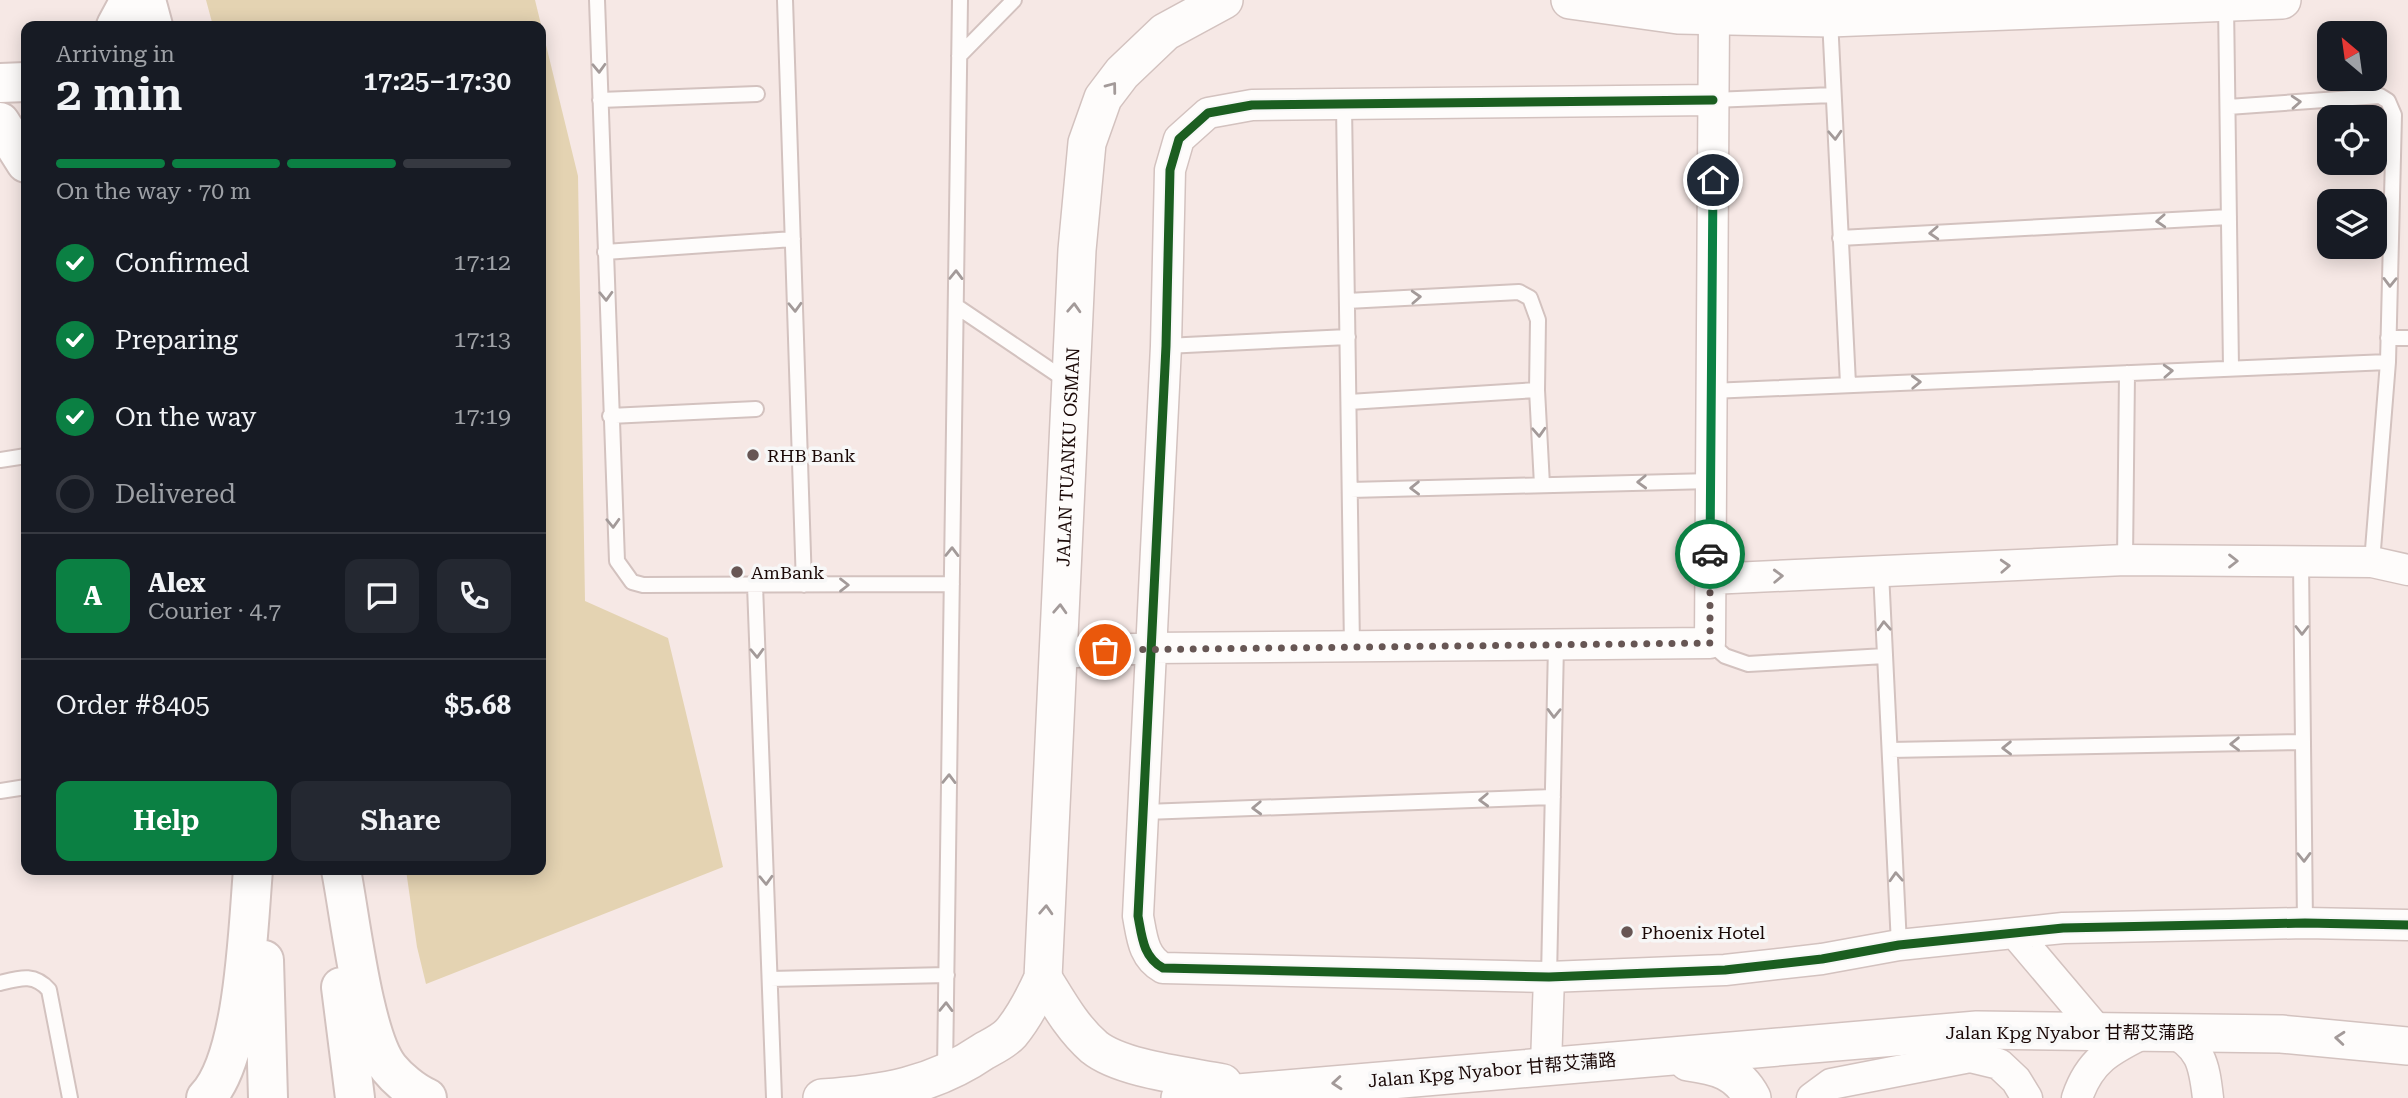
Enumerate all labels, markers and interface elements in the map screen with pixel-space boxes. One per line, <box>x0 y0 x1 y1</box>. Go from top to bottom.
north arrow <box>2317 21 2387 91</box>
map controls <box>2317 21 2387 259</box>
text: Arriving in <box>56 41 175 68</box>
one-way arrow <box>591 63 607 74</box>
text: 17:25–17:30 <box>363 66 511 96</box>
text: 2 min <box>56 67 183 121</box>
one-way arrow <box>1103 82 1116 95</box>
one-way arrow <box>2290 95 2301 110</box>
button: locate <box>2317 105 2387 175</box>
one-way arrow <box>1828 130 1843 141</box>
pin <box>1683 150 1743 210</box>
icon: home <box>1694 161 1732 199</box>
text: On the way · 70 m <box>56 178 251 205</box>
button: layers <box>2317 189 2387 259</box>
one-way arrow <box>2156 213 2167 228</box>
one-way arrow <box>1928 226 1939 241</box>
icon: check <box>56 244 94 282</box>
text: Confirmed <box>115 248 250 278</box>
text: 17:12 <box>454 249 511 276</box>
one-way arrow <box>948 269 964 280</box>
one-way arrow <box>2382 277 2397 288</box>
one-way arrow <box>1410 290 1421 305</box>
one-way arrow <box>598 291 614 301</box>
one-way arrow <box>1067 302 1082 313</box>
one-way arrow <box>787 303 803 313</box>
icon: check <box>56 321 94 359</box>
text: Preparing <box>115 325 238 355</box>
text: 17:13 <box>454 326 511 353</box>
street label: JALAN TUANKU OSMAN <box>1052 347 1083 567</box>
one-way arrow <box>2163 364 2174 379</box>
one-way arrow <box>1911 374 1922 389</box>
icon: check <box>56 398 94 436</box>
text: On the way <box>115 402 256 432</box>
text: 17:19 <box>454 403 511 430</box>
one-way arrow <box>1531 427 1546 438</box>
place label: RHB Bank <box>767 445 856 466</box>
marker: RHB Bank <box>745 447 761 463</box>
one-way arrow <box>1637 475 1648 490</box>
text: Delivered <box>115 479 236 509</box>
one-way arrow <box>1409 481 1420 496</box>
one-way arrow <box>605 518 621 529</box>
courier <box>1675 519 1745 589</box>
icon: car <box>1691 535 1729 573</box>
one-way arrow <box>944 546 960 556</box>
one-way arrow <box>2228 553 2238 569</box>
button: chat <box>345 559 419 633</box>
button: phone <box>437 559 511 633</box>
one-way arrow <box>2000 559 2011 574</box>
place label: AmBank <box>751 562 824 583</box>
marker: AmBank <box>729 564 745 580</box>
text: Alex <box>148 568 206 598</box>
one-way arrow <box>1773 569 1784 584</box>
one-way arrow <box>839 577 849 593</box>
text: A <box>84 581 102 611</box>
text: Courier · 4.7 <box>148 598 281 625</box>
one-way arrow <box>1052 603 1067 614</box>
pin <box>1075 620 1135 680</box>
one-way arrow <box>1876 620 1891 631</box>
one-way arrow <box>2294 625 2310 636</box>
icon: bag <box>1086 631 1124 669</box>
one-way arrow <box>750 648 765 659</box>
text: Order #8405 <box>56 690 210 720</box>
text: $5.68 <box>445 690 511 720</box>
one-way arrow <box>1547 708 1562 719</box>
one-way arrow <box>2229 736 2240 751</box>
one-way arrow <box>2001 740 2012 756</box>
one-way arrow <box>941 773 957 784</box>
button: Help <box>56 781 277 861</box>
button: Share <box>291 781 511 861</box>
one-way arrow <box>1479 792 1490 807</box>
one-way arrow <box>1251 800 1262 815</box>
one-way arrow <box>2296 853 2312 863</box>
one-way arrow <box>1889 871 1904 882</box>
one-way arrow <box>759 875 774 886</box>
one-way arrow <box>1038 904 1053 915</box>
place label: Phoenix Hotel <box>1641 922 1765 943</box>
marker: Phoenix Hotel <box>1619 924 1635 940</box>
one-way arrow <box>939 1001 954 1012</box>
street label: Jalan Kpg Nyabor 甘帮艾蒲路 <box>1945 1022 2195 1043</box>
one-way arrow <box>2334 1031 2345 1046</box>
street label: Jalan Kpg Nyabor 甘帮艾蒲路 <box>1367 1049 1617 1091</box>
one-way arrow <box>1331 1075 1342 1090</box>

